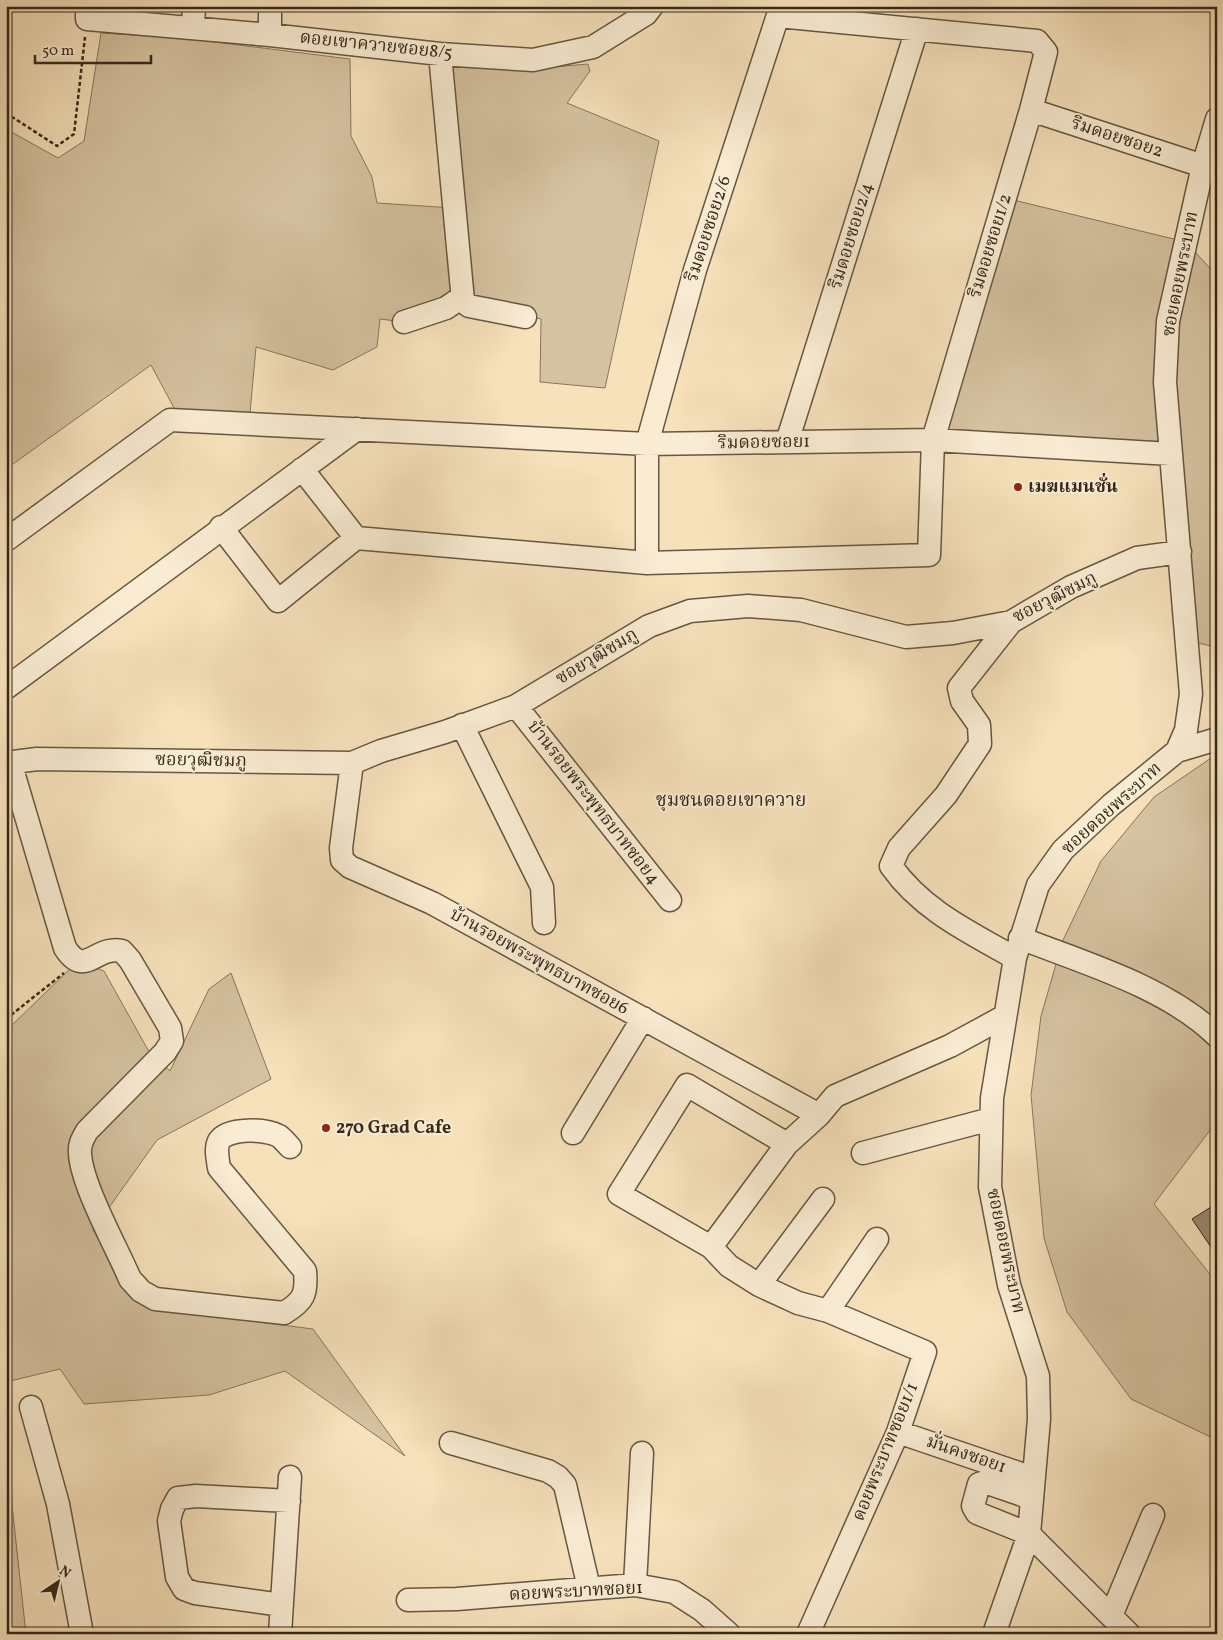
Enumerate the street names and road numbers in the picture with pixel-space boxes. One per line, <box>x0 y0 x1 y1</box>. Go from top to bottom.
street label: ดอยเขาควายซอย8/5 <box>298 26 454 66</box>
street label: ริมดอยซอย2 <box>1068 111 1166 165</box>
street label: ริมดอยซอย2/6 <box>680 173 738 285</box>
street label: ริมดอยซอย2/4 <box>824 180 880 292</box>
street label: ริมดอยซอย1/2 <box>963 191 1019 301</box>
street label: ซอยดอยพระบาท <box>1157 209 1205 339</box>
street label: ริมดอยซอย1 <box>717 430 810 456</box>
street label: ซอยวุฒิชมภู <box>1008 566 1102 630</box>
street label: ซอยวุฒิชมภู <box>551 623 643 691</box>
street label: บ้านรอยพระพุทธบาทซอย4 <box>521 716 665 890</box>
street label: ซอยวุฒิชมภู <box>155 748 247 774</box>
street label: ซอยดอยพระบาท <box>1056 757 1168 861</box>
street label: บ้านรอยพระพุทธบาทซอย6 <box>445 902 633 1022</box>
street label: ซอยดอยพระบาท <box>980 1186 1030 1316</box>
street label: ดอยพระบาทซอย1/1 <box>847 1379 925 1525</box>
street label: มั่นคงซอย1 <box>923 1427 1010 1480</box>
street label: ดอยพระบาทซอย1 <box>508 1576 644 1608</box>

